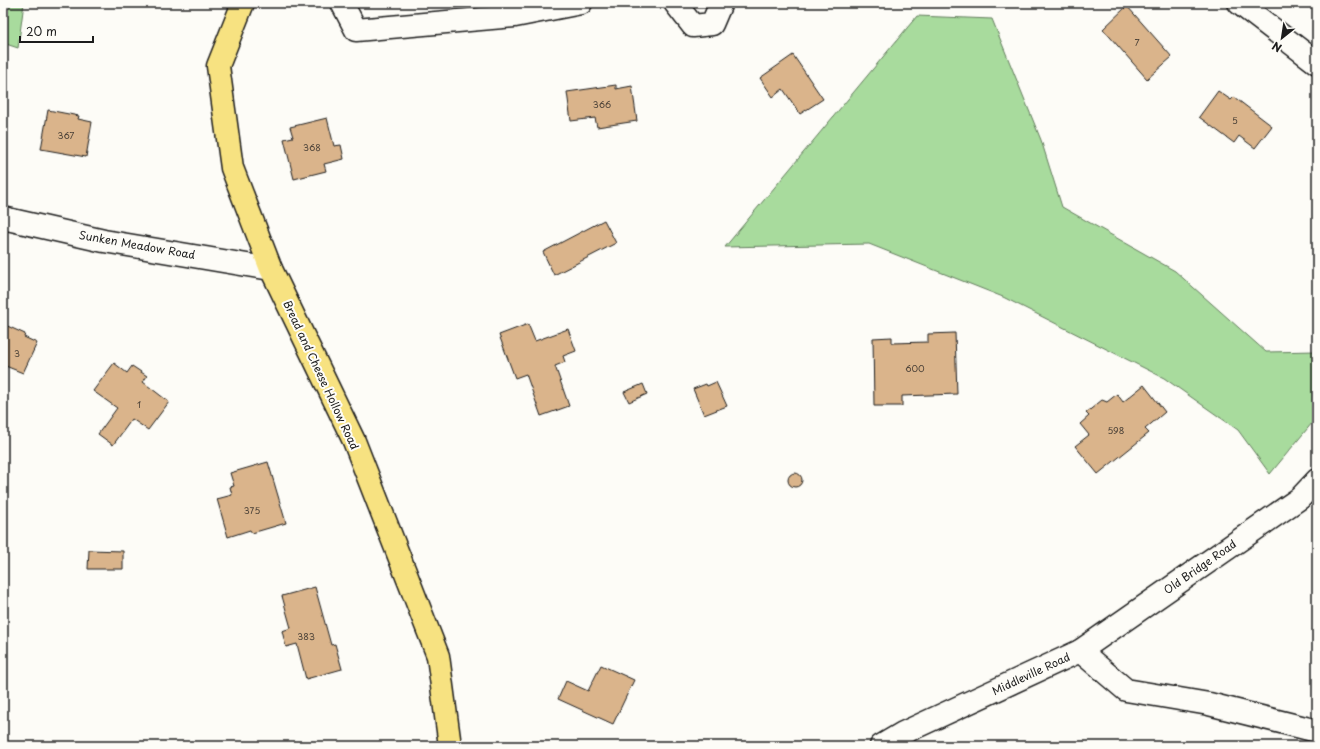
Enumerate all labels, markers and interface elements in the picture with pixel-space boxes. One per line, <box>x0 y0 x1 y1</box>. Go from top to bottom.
scale bar <box>20 18 93 44</box>
north arrow <box>1262 18 1302 58</box>
text: 20 m <box>26 22 57 40</box>
house number: 7 <box>1134 35 1140 49</box>
text: N <box>1268 37 1285 57</box>
house number: 366 <box>593 97 611 111</box>
house number: 5 <box>1232 113 1238 127</box>
house number: 367 <box>58 128 74 142</box>
house number: 368 <box>303 140 321 154</box>
street label: Sunken Meadow Road <box>78 226 197 263</box>
street label: Bread and Cheese Hollow Road <box>279 297 364 452</box>
house number: 3 <box>14 346 20 360</box>
house number: 600 <box>905 361 925 375</box>
house number: 1 <box>137 397 141 411</box>
house number: 598 <box>1108 423 1124 437</box>
house number: 375 <box>244 503 260 517</box>
street label: Old Bridge Road <box>1160 535 1240 598</box>
house number: 383 <box>297 629 315 643</box>
street label: Middleville Road <box>989 648 1073 699</box>

